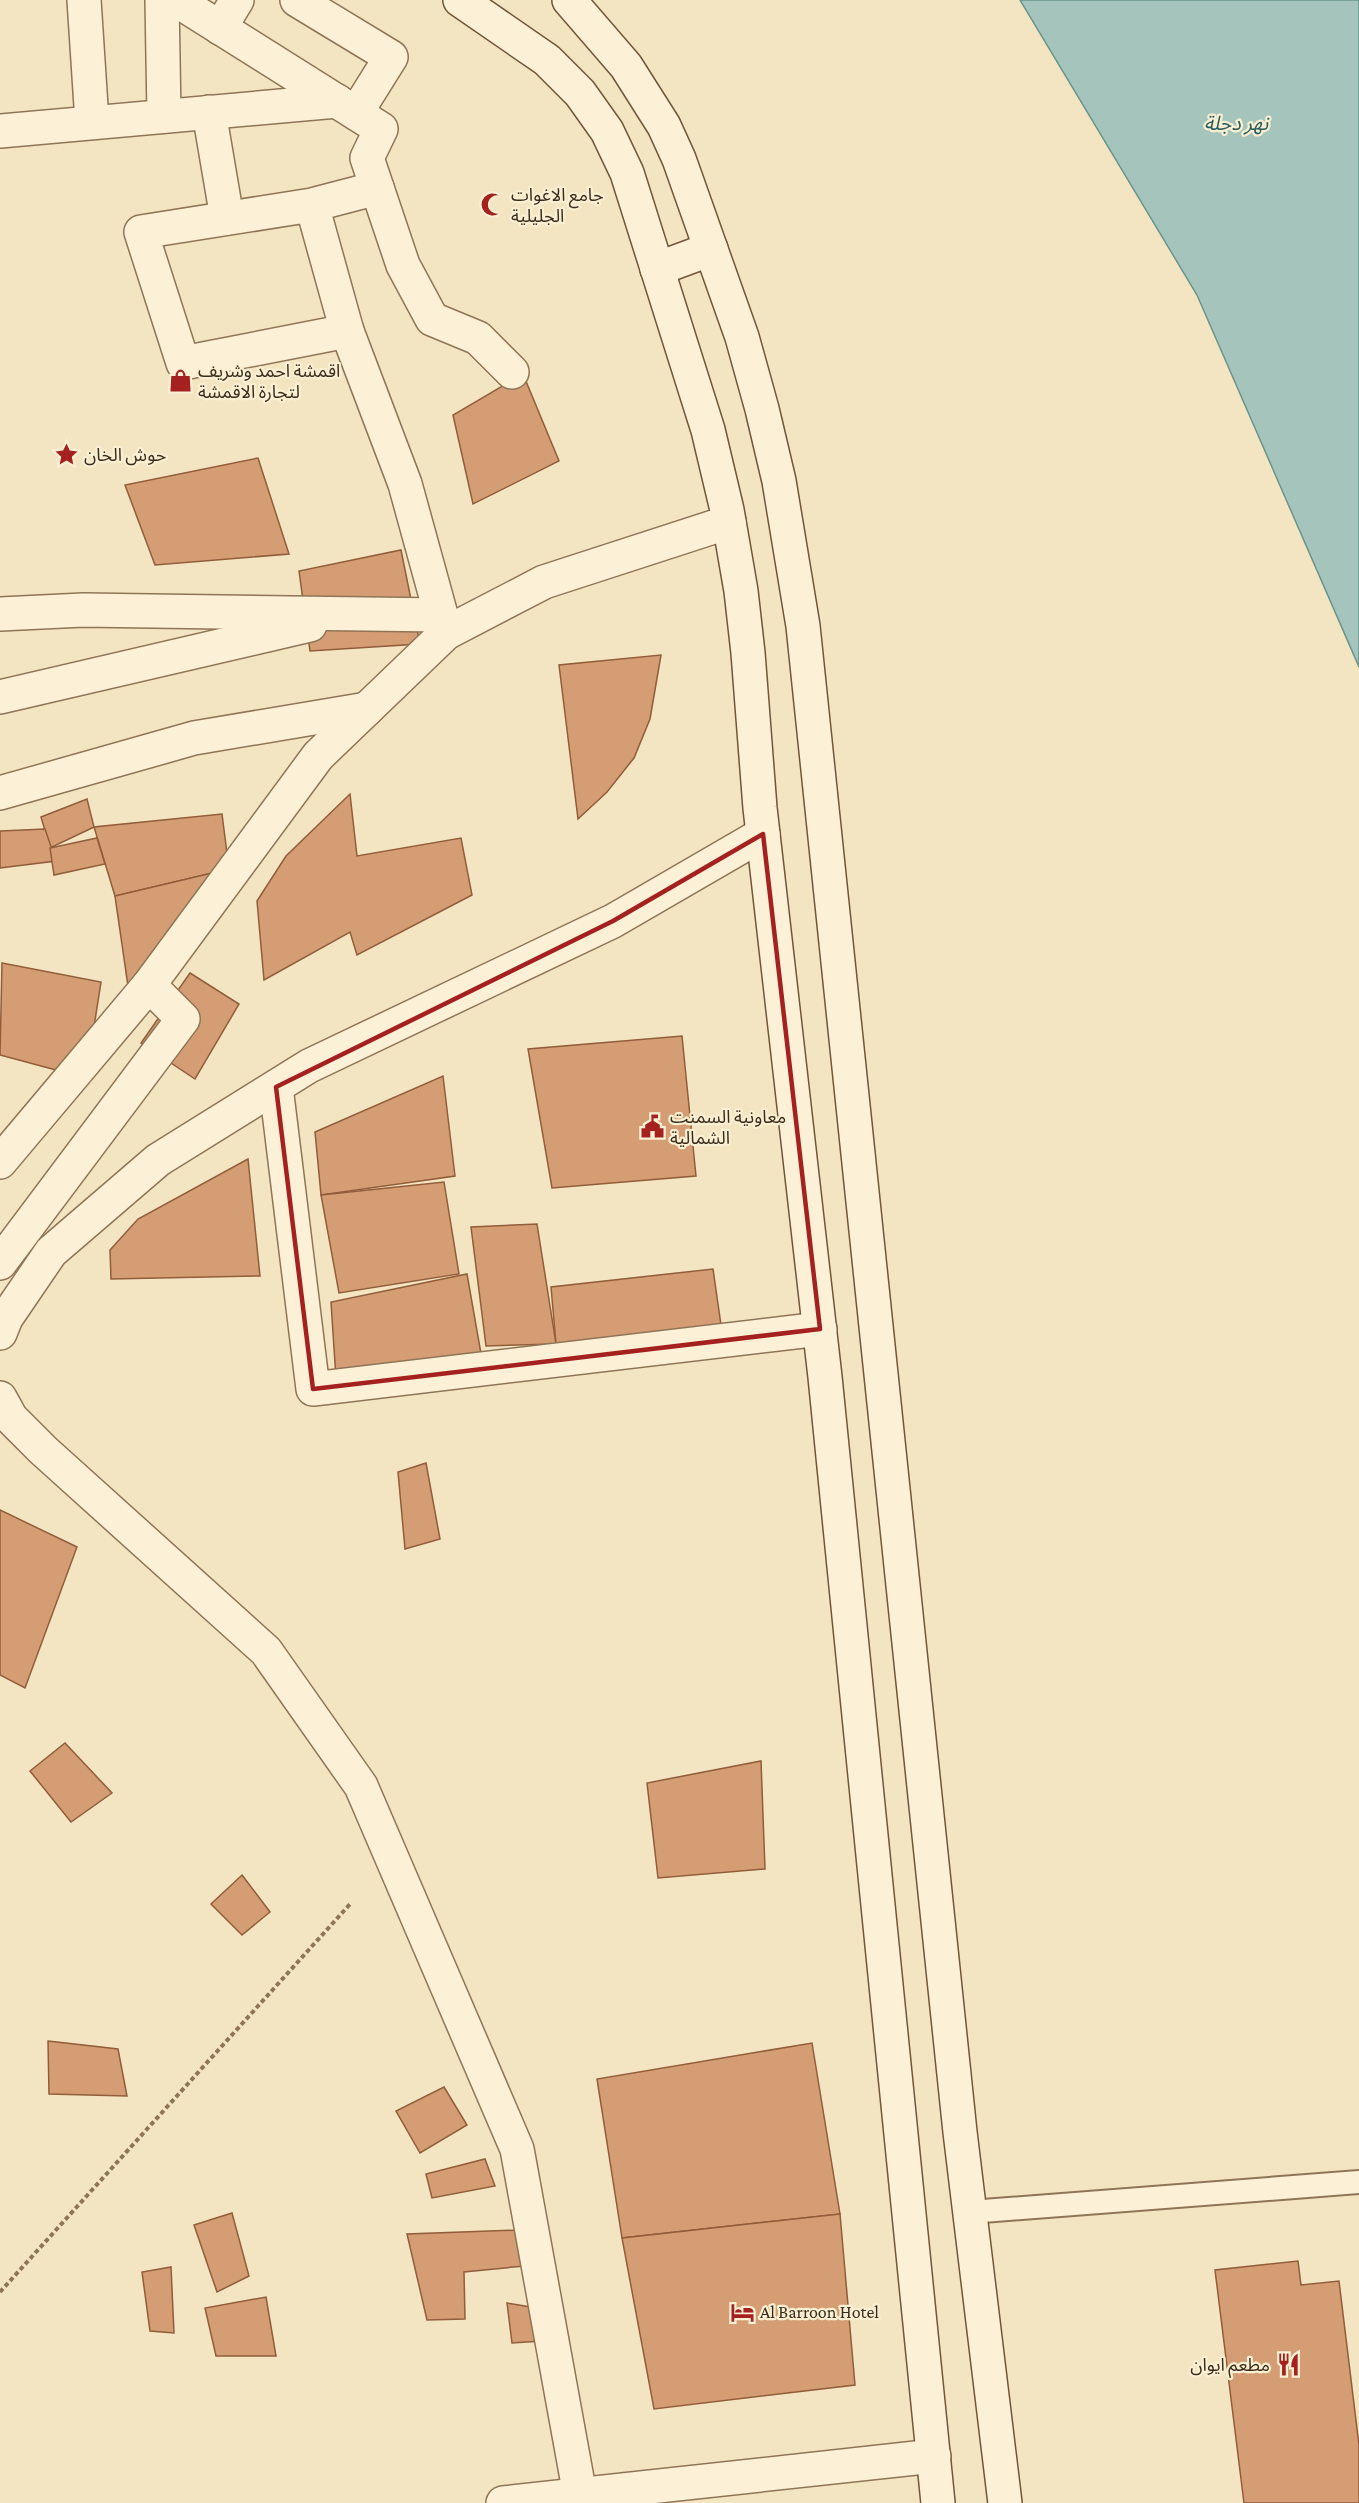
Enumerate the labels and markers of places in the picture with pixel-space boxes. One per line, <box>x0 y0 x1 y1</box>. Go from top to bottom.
place label: جامع الاغوات الجليلية <box>511 185 604 226</box>
mosque icon: جامع الاغوات الجليلية <box>480 192 506 218</box>
place label: اقمشة احمد وشريف لتجارة الاقمشة <box>198 361 340 403</box>
shop icon: اقمشة احمد وشريف لتجارة الاقمشة <box>167 368 193 394</box>
place icon: حوش الخان <box>53 442 79 468</box>
place label: حوش الخان <box>84 445 166 466</box>
place label: معاونية السمنت الشمالية <box>670 1107 786 1148</box>
public building icon: معاونية السمنت الشمالية <box>639 1114 665 1140</box>
hotel icon: Al Barroon Hotel <box>729 2299 755 2325</box>
place label: Al Barroon Hotel <box>760 2302 879 2322</box>
restaurant icon: مطعم ايوان <box>1275 2352 1301 2378</box>
place label: مطعم ايوان <box>1190 2355 1270 2378</box>

